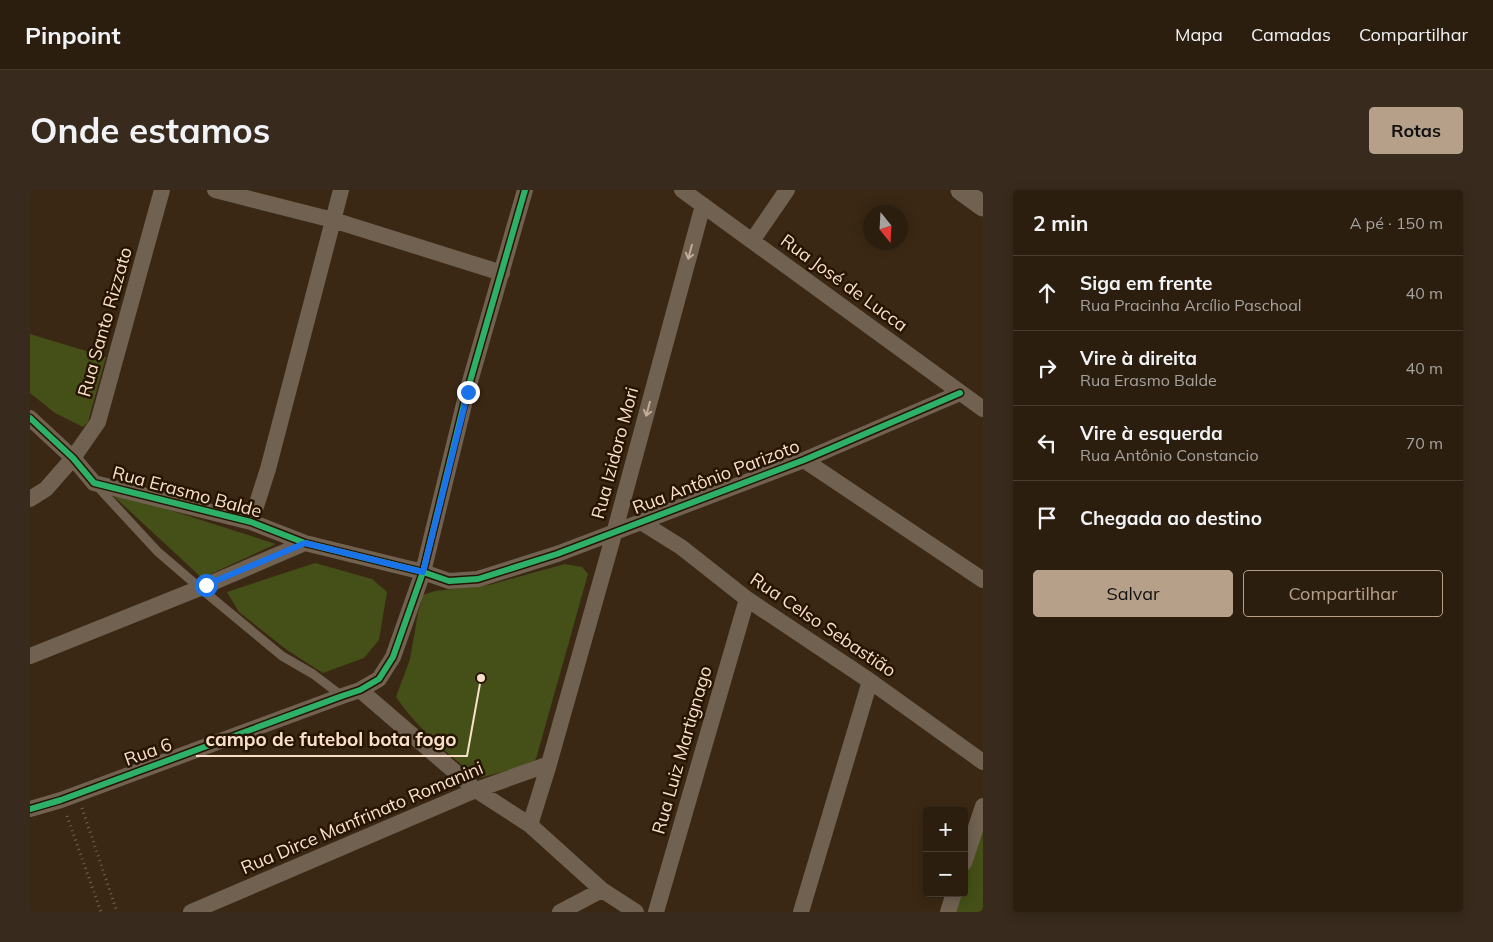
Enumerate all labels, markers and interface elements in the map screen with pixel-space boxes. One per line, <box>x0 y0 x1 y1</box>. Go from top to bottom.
text: Pinpoint <box>25 20 121 50</box>
text: Mapa <box>1175 23 1223 46</box>
text: Camadas <box>1251 23 1331 46</box>
text: Compartilhar <box>1359 23 1468 46</box>
button: Rotas <box>1369 107 1463 154</box>
text: Onde estamos <box>30 108 270 152</box>
north arrow <box>863 205 908 250</box>
text: 2 min <box>1033 210 1088 236</box>
text: A pé · 150 m <box>1350 213 1443 233</box>
street label: Rua José de Lucca <box>776 229 912 336</box>
one-way arrow <box>685 243 695 259</box>
street label: Rua Santo Rizzato <box>72 244 137 399</box>
text: Siga em frente <box>1080 271 1212 295</box>
icon: ahead <box>1033 279 1061 307</box>
text: 40 m <box>1406 283 1443 303</box>
text: Rua Pracinha Arcílio Paschoal <box>1080 295 1302 315</box>
text: Vire à direita <box>1080 346 1197 370</box>
icon: right <box>1033 354 1061 382</box>
text: 40 m <box>1406 358 1443 378</box>
text: Rua Erasmo Balde <box>1080 370 1217 390</box>
route end <box>457 381 480 404</box>
street label: Rua Izidoro Mori <box>586 384 643 521</box>
one-way arrow <box>643 400 652 416</box>
text: Vire à esquerda <box>1080 421 1223 445</box>
icon: left <box>1033 429 1061 457</box>
text: 70 m <box>1406 433 1443 453</box>
street label: Rua Antônio Parizoto <box>629 434 803 519</box>
text: Rua Antônio Constancio <box>1080 445 1259 465</box>
street label: Rua Erasmo Balde <box>110 461 264 523</box>
icon: arrive <box>1033 504 1061 532</box>
text: Chegada ao destino <box>1080 506 1262 530</box>
street label: Rua Celso Sebastião <box>746 567 901 682</box>
button: Salvar <box>1033 570 1233 617</box>
button: Compartilhar <box>1243 570 1443 617</box>
route start <box>195 574 218 597</box>
street label: Rua Luiz Martignago <box>647 663 717 837</box>
callout: campo de futebol bota fogo <box>196 722 467 756</box>
text: campo de futebol bota fogo <box>205 727 457 751</box>
street label: Rua 6 <box>121 732 175 771</box>
street label: Rua Dirce Manfrinato Romanini <box>237 756 486 879</box>
map controls <box>923 807 968 897</box>
button: + <box>923 807 968 852</box>
button: − <box>923 852 968 897</box>

